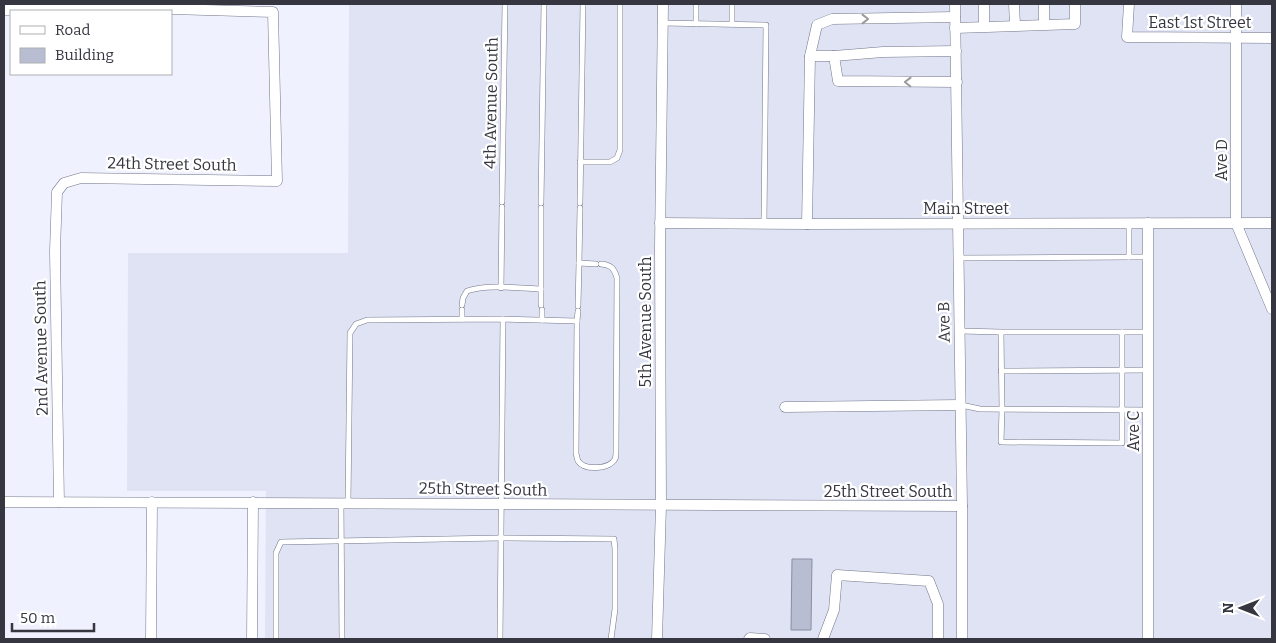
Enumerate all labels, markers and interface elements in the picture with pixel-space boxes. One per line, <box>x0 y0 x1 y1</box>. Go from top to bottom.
legend <box>10 10 172 75</box>
street label: East 1st Street <box>1148 13 1252 32</box>
one-way arrow <box>862 14 869 24</box>
text: Road <box>55 21 90 39</box>
street label: 4th Avenue South <box>480 37 502 169</box>
text: Building <box>55 46 114 64</box>
one-way arrow <box>904 76 912 87</box>
street label: Ave D <box>1212 139 1231 181</box>
street label: 24th Street South <box>107 153 237 175</box>
street label: Main Street <box>923 199 1009 218</box>
street label: 5th Avenue South <box>636 257 655 387</box>
street label: 2nd Avenue South <box>30 280 52 416</box>
street label: Ave B <box>934 301 954 343</box>
street label: Ave C <box>1124 411 1143 452</box>
street label: 25th Street South <box>419 478 547 500</box>
street label: 25th Street South <box>824 482 952 501</box>
north arrow <box>1216 583 1266 633</box>
scale bar <box>12 600 95 632</box>
text: N <box>1220 602 1237 613</box>
text: 50 m <box>20 609 56 627</box>

